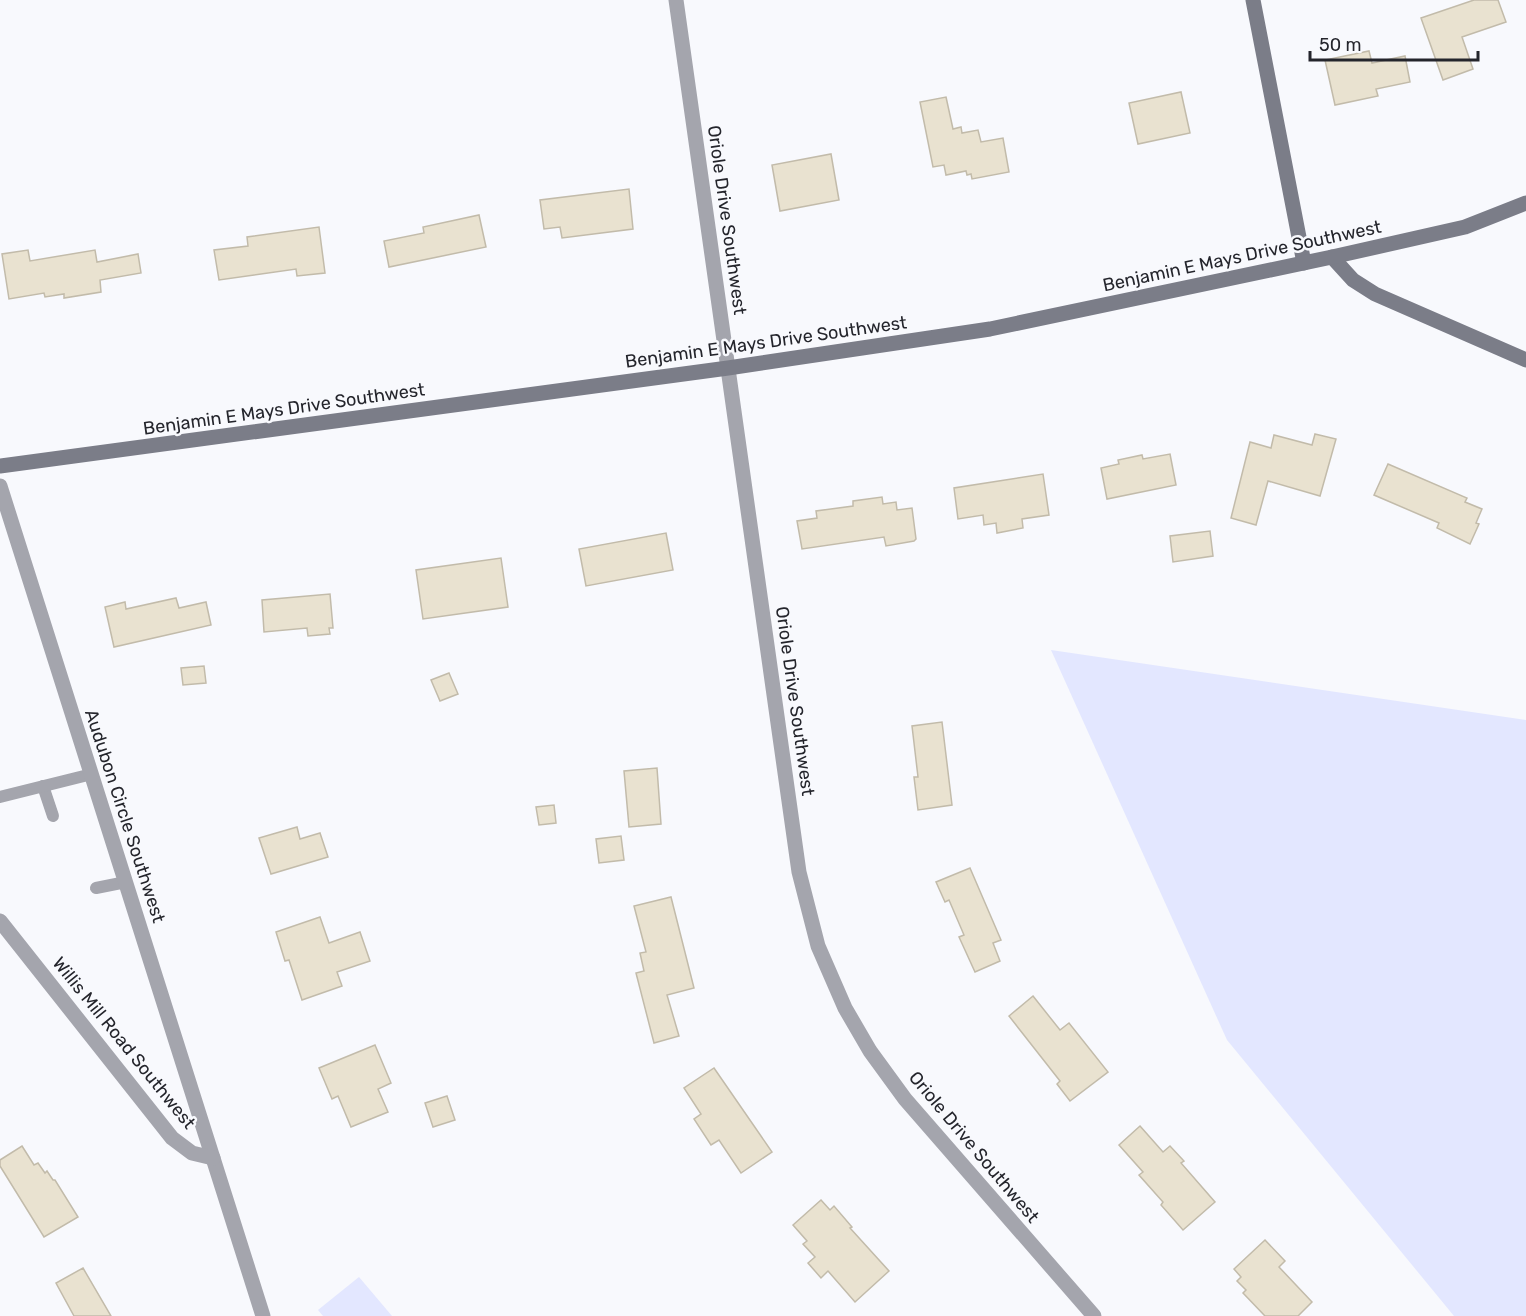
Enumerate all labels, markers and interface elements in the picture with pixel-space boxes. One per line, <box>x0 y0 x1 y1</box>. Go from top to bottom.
scale bar <box>1310 24 1478 62</box>
text: 50 m <box>1319 34 1362 56</box>
street label: Oriole Drive Southwest <box>703 124 751 316</box>
street label: Benjamin E Mays Drive Southwest <box>1101 216 1383 296</box>
street label: Benjamin E Mays Drive Southwest <box>624 311 908 373</box>
street label: Benjamin E Mays Drive Southwest <box>142 378 426 440</box>
street label: Oriole Drive Southwest <box>771 605 819 797</box>
street label: Audubon Circle Southwest <box>80 706 170 926</box>
street label: Willis Mill Road Southwest <box>48 953 200 1133</box>
street label: Oriole Drive Southwest <box>904 1067 1044 1227</box>

